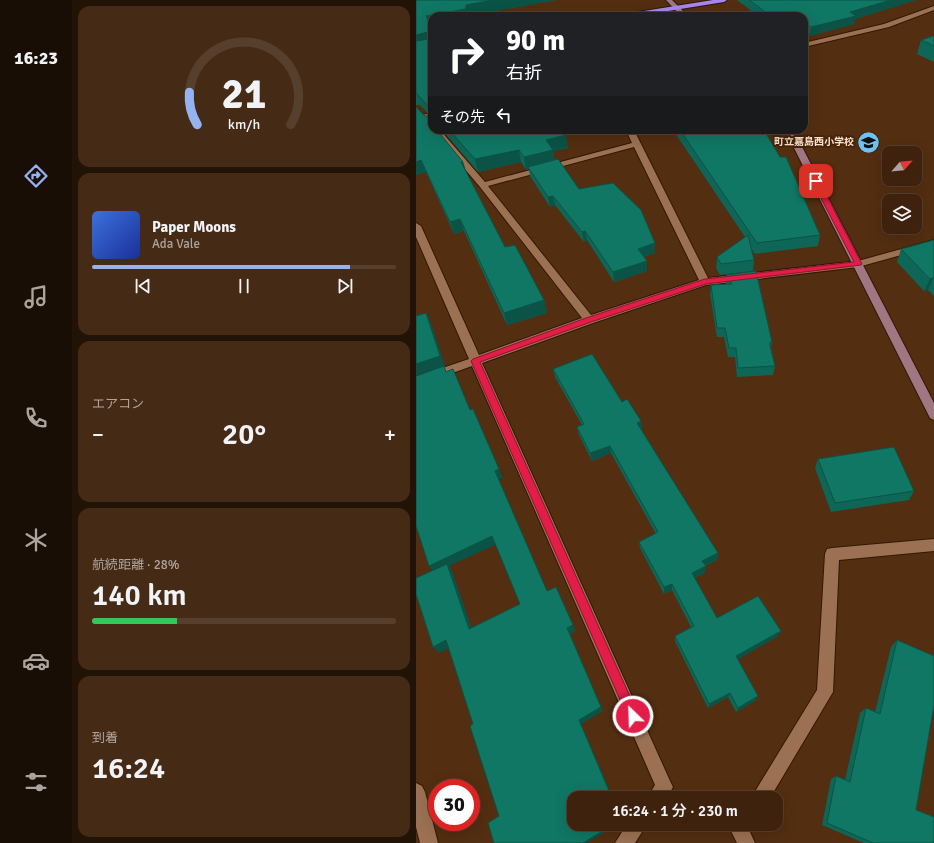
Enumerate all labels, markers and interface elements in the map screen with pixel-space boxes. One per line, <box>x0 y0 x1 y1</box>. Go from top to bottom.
text: 90 m <box>506 24 565 58</box>
icon: right <box>440 28 492 80</box>
text: 16:23 <box>14 47 58 69</box>
text: 右折 <box>506 62 542 84</box>
text: 21 <box>222 69 266 120</box>
icon: left <box>493 104 515 126</box>
text: その先 <box>440 108 485 126</box>
text: km/h <box>228 115 260 132</box>
school or university icon: 町立嘉島西小学校 <box>856 129 882 155</box>
place label: 町立嘉島西小学校 <box>774 136 854 148</box>
north arrow <box>882 146 922 186</box>
map controls <box>882 146 922 234</box>
icon: directions <box>22 162 50 190</box>
pin <box>799 164 833 198</box>
icon: arrive <box>805 170 827 192</box>
button: layers <box>882 194 922 234</box>
text: Paper Moons <box>152 218 236 236</box>
text: Ada Vale <box>152 236 200 252</box>
icon: previous <box>132 275 154 297</box>
icon: pause <box>233 275 255 297</box>
icon: next <box>334 275 356 297</box>
icon: music <box>22 283 50 311</box>
text: エアコン <box>92 396 144 412</box>
icon: phone <box>22 404 50 432</box>
text: 20° <box>222 416 266 453</box>
text: − <box>92 421 104 448</box>
text: + <box>384 421 396 448</box>
icon: climate <box>22 526 50 554</box>
text: 航続距離 · 28% <box>92 557 180 573</box>
text: 140 km <box>92 577 187 614</box>
icon: car <box>22 647 50 675</box>
position arrow <box>612 695 654 737</box>
text: 到着 <box>92 730 118 746</box>
text: 16:24 <box>92 750 165 787</box>
icon: filters <box>22 768 50 796</box>
speed limit sign: 30 <box>428 779 480 831</box>
text: 16:24 · 1 分 · 230 m <box>612 802 738 820</box>

